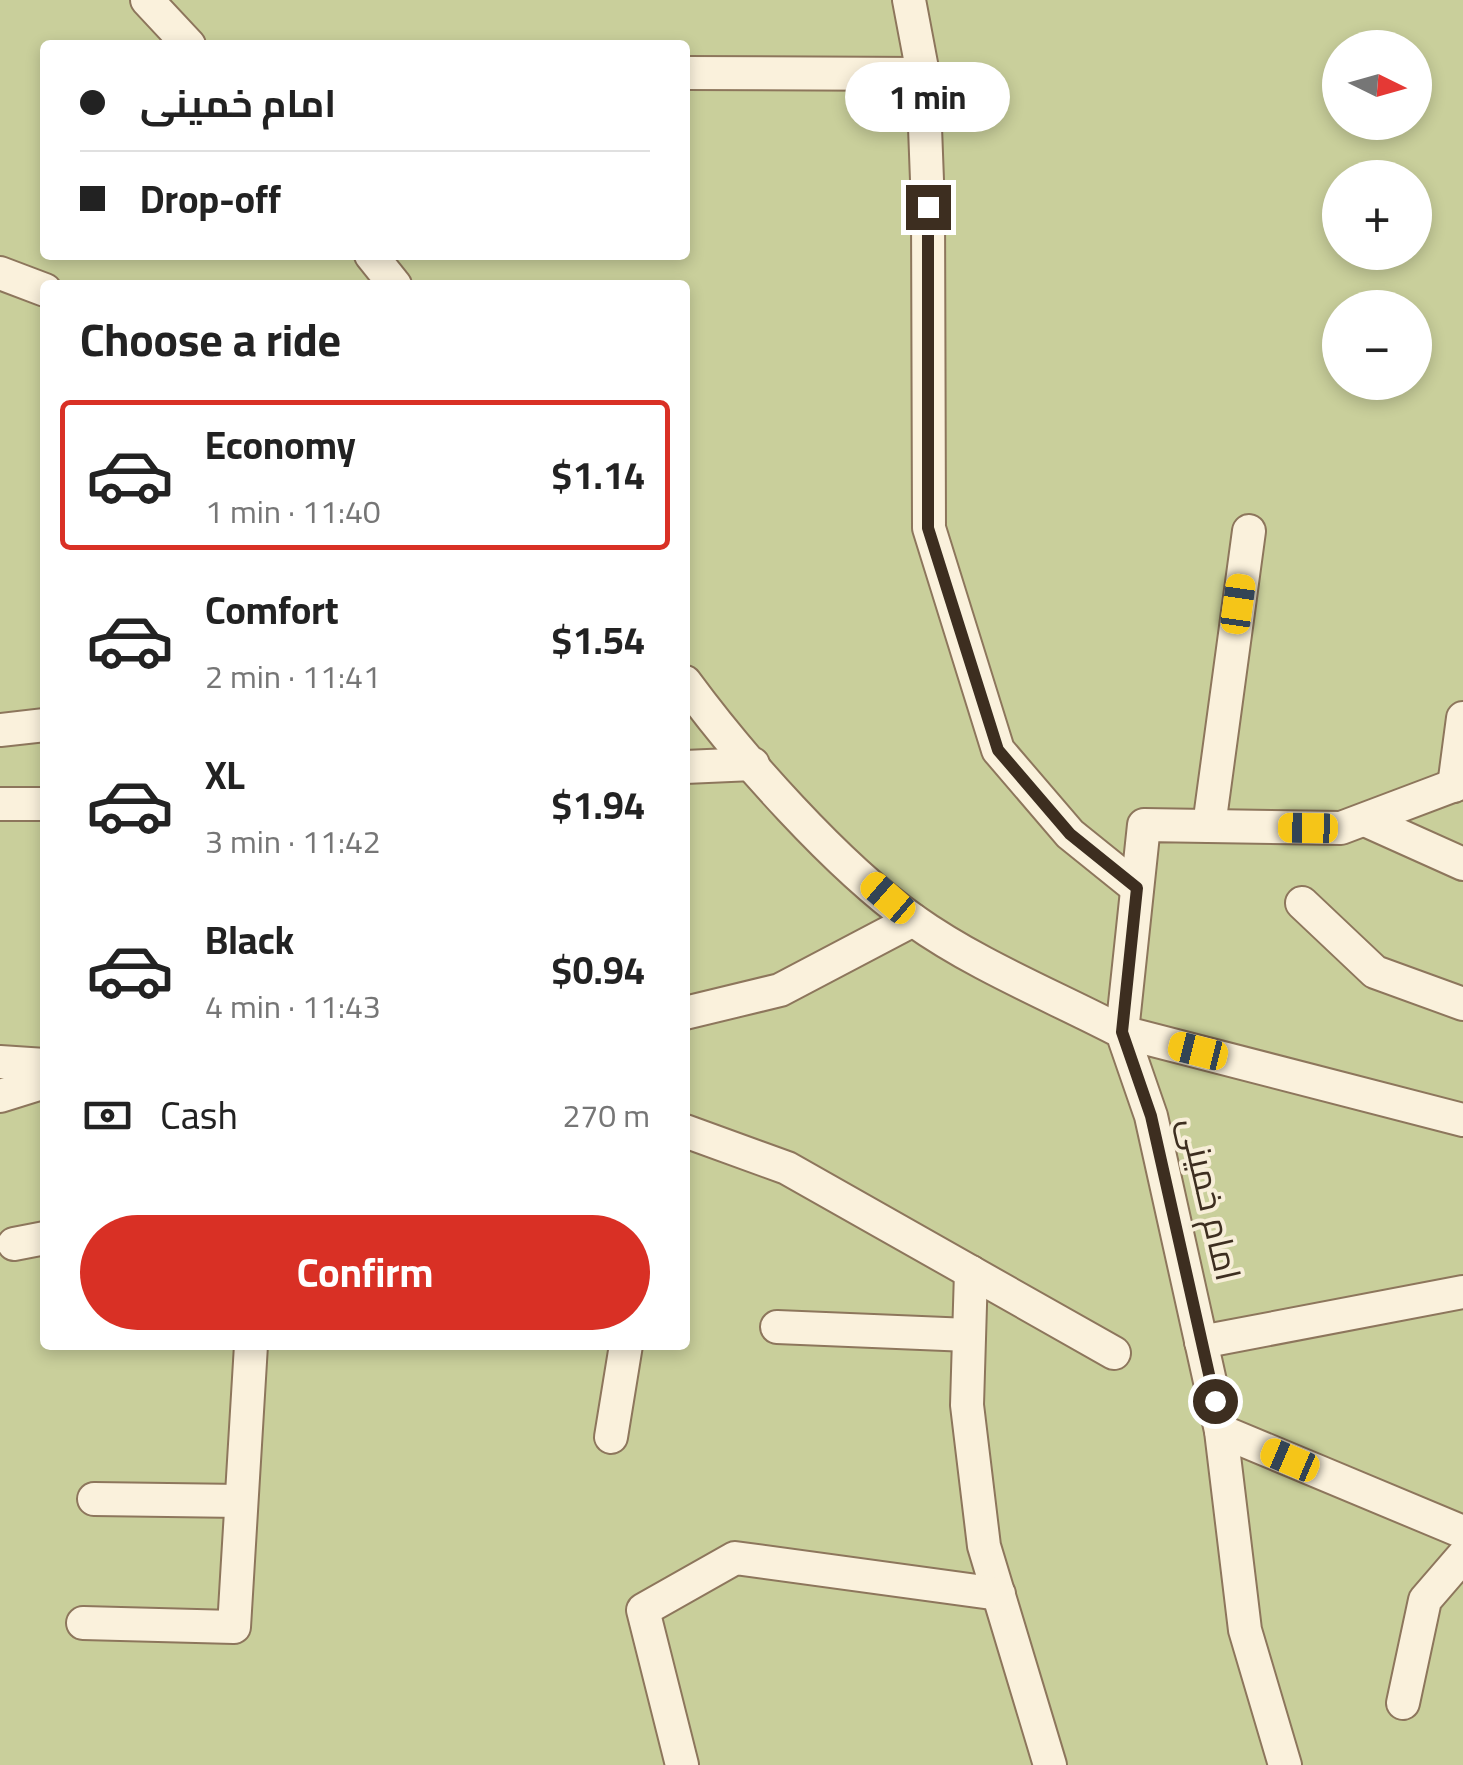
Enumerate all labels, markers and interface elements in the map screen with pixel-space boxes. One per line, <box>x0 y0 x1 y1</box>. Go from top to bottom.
north arrow <box>1322 30 1432 140</box>
map controls <box>1322 30 1432 400</box>
callout: 1 min <box>846 62 1010 132</box>
text: امام خمینی <box>140 67 336 139</box>
text: 1 min <box>889 67 966 127</box>
button: + <box>1322 160 1432 270</box>
text: Drop-off <box>140 163 281 235</box>
route end <box>906 185 951 230</box>
button: − <box>1322 290 1432 400</box>
text: Choose a ride <box>80 297 341 382</box>
text: Economy <box>205 409 356 481</box>
icon: car <box>85 430 175 520</box>
text: $1.14 <box>551 439 645 511</box>
text: 1 min · 11:40 <box>205 481 381 541</box>
car <box>1219 572 1257 636</box>
text: Comfort <box>205 574 338 646</box>
icon: car <box>85 595 175 685</box>
text: $1.54 <box>551 604 645 676</box>
text: 2 min · 11:41 <box>205 646 381 706</box>
text: XL <box>205 739 245 811</box>
icon: car <box>85 760 175 850</box>
text: $1.94 <box>551 769 645 841</box>
text: 3 min · 11:42 <box>205 811 381 871</box>
car <box>1278 812 1338 844</box>
car <box>856 867 920 929</box>
text: Black <box>205 904 294 976</box>
icon: car <box>85 925 175 1015</box>
text: $0.94 <box>551 934 645 1006</box>
text: 4 min · 11:43 <box>205 976 381 1036</box>
car <box>1165 1029 1231 1073</box>
text: Cash <box>160 1079 238 1151</box>
text: 270 m <box>562 1085 650 1145</box>
icon: cash <box>80 1088 135 1143</box>
street label: امام خمینی <box>1160 1110 1262 1287</box>
button: Confirm <box>80 1215 650 1330</box>
route start <box>1193 1379 1238 1424</box>
car <box>1257 1434 1323 1486</box>

